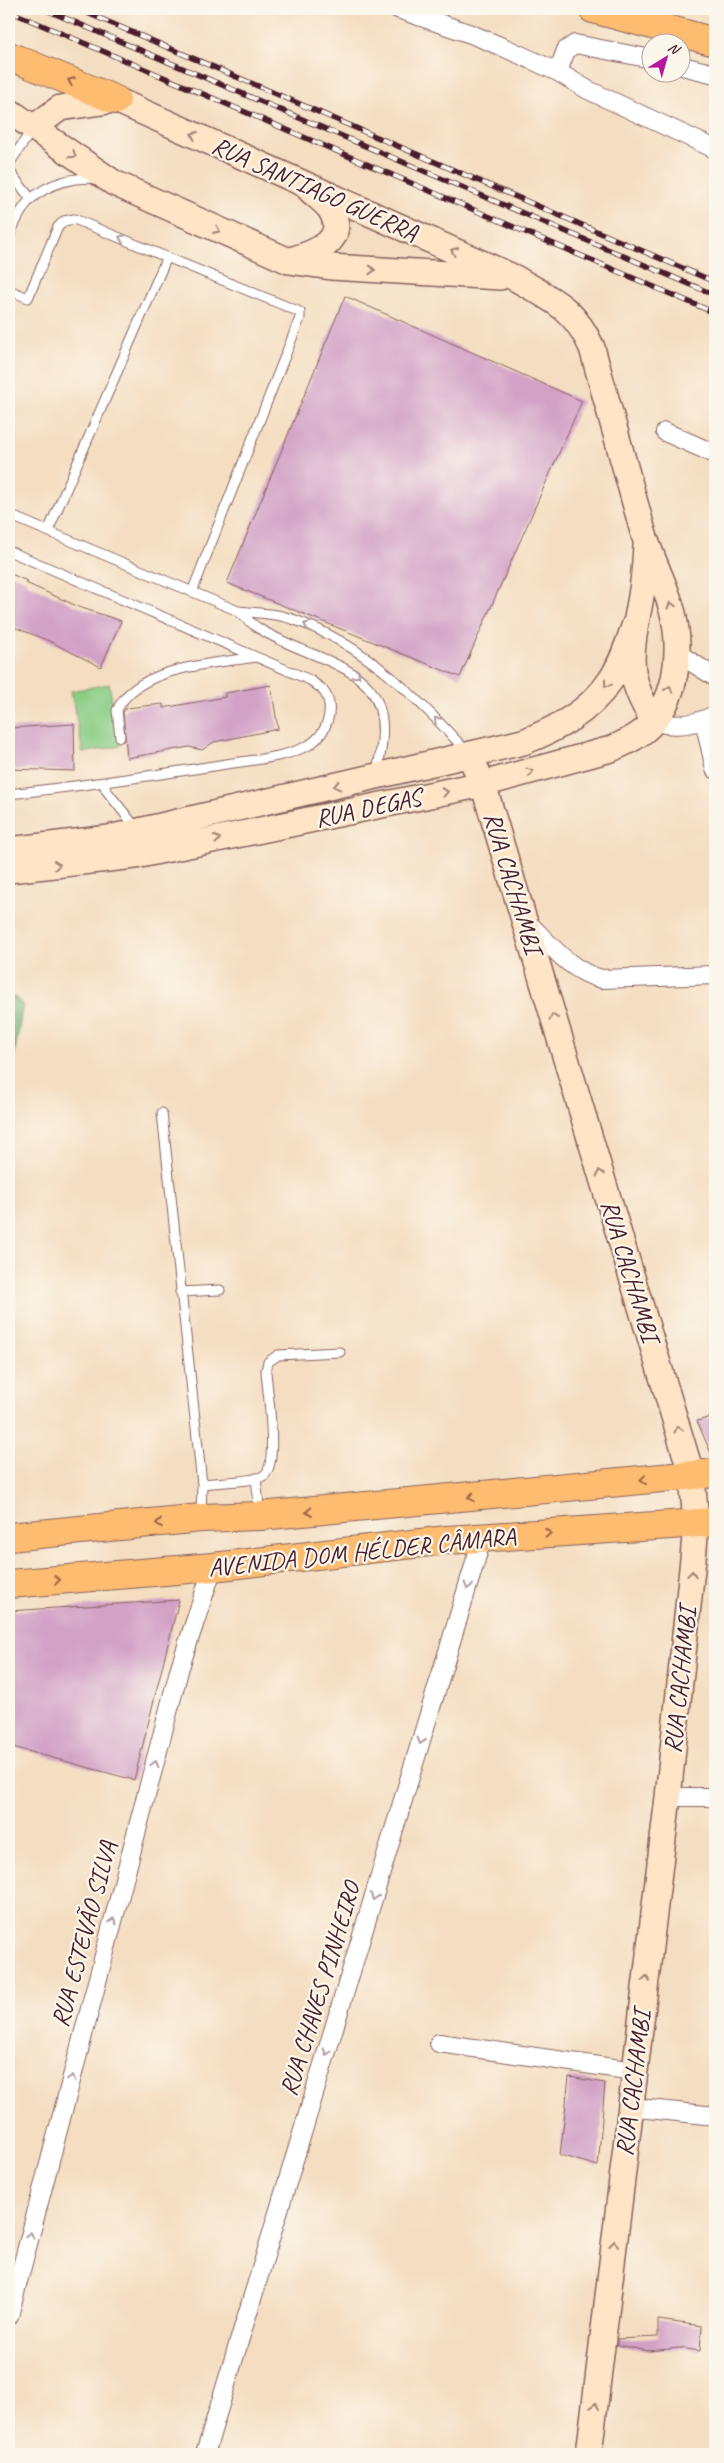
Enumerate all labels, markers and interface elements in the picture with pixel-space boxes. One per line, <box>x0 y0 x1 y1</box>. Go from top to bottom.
north arrow <box>642 32 692 82</box>
text: N <box>665 39 684 59</box>
one-way arrow <box>67 77 76 88</box>
street label: RUA SANTIAGO GUERRA <box>207 129 423 249</box>
one-way arrow <box>190 130 199 141</box>
one-way arrow <box>67 149 77 158</box>
one-way arrow <box>212 223 221 234</box>
one-way arrow <box>118 233 127 244</box>
one-way arrow <box>450 247 459 258</box>
one-way arrow <box>369 264 377 275</box>
one-way arrow <box>666 601 677 610</box>
one-way arrow <box>303 621 312 631</box>
one-way arrow <box>351 670 360 679</box>
one-way arrow <box>605 678 613 687</box>
one-way arrow <box>663 685 673 694</box>
one-way arrow <box>434 717 443 726</box>
one-way arrow <box>525 767 534 778</box>
street label: RUA DEGAS <box>312 780 429 835</box>
one-way arrow <box>333 780 342 791</box>
one-way arrow <box>441 787 450 797</box>
street label: RUA CACHAMBI <box>476 808 551 962</box>
one-way arrow <box>213 834 222 844</box>
one-way arrow <box>54 860 62 871</box>
one-way arrow <box>549 1014 559 1022</box>
one-way arrow <box>596 1169 606 1178</box>
street label: RUA CACHAMBI <box>593 1196 668 1350</box>
one-way arrow <box>673 1425 683 1434</box>
one-way arrow <box>639 1475 647 1486</box>
one-way arrow <box>467 1491 475 1502</box>
one-way arrow <box>305 1506 313 1517</box>
one-way arrow <box>154 1517 162 1528</box>
street label: AVENIDA DOM HÉLDER CÂMARA <box>207 1520 518 1584</box>
one-way arrow <box>545 1528 553 1539</box>
one-way arrow <box>686 1570 697 1578</box>
one-way arrow <box>54 1574 62 1585</box>
one-way arrow <box>464 1581 474 1589</box>
street label: RUA CACHAMBI <box>656 1601 704 1754</box>
one-way arrow <box>417 1736 427 1745</box>
one-way arrow <box>149 1760 159 1768</box>
street label: RUA ESTEVÃO SILVA <box>44 1837 124 2030</box>
street label: RUA CHAVES PINHEIRO <box>272 1876 368 2100</box>
one-way arrow <box>369 1892 379 1900</box>
one-way arrow <box>107 1917 118 1925</box>
one-way arrow <box>640 1974 651 1982</box>
street label: RUA CACHAMBI <box>608 2003 658 2158</box>
one-way arrow <box>322 2047 332 2056</box>
one-way arrow <box>66 2075 76 2083</box>
one-way arrow <box>24 2231 35 2240</box>
one-way arrow <box>608 2240 619 2248</box>
one-way arrow <box>589 2402 600 2410</box>

